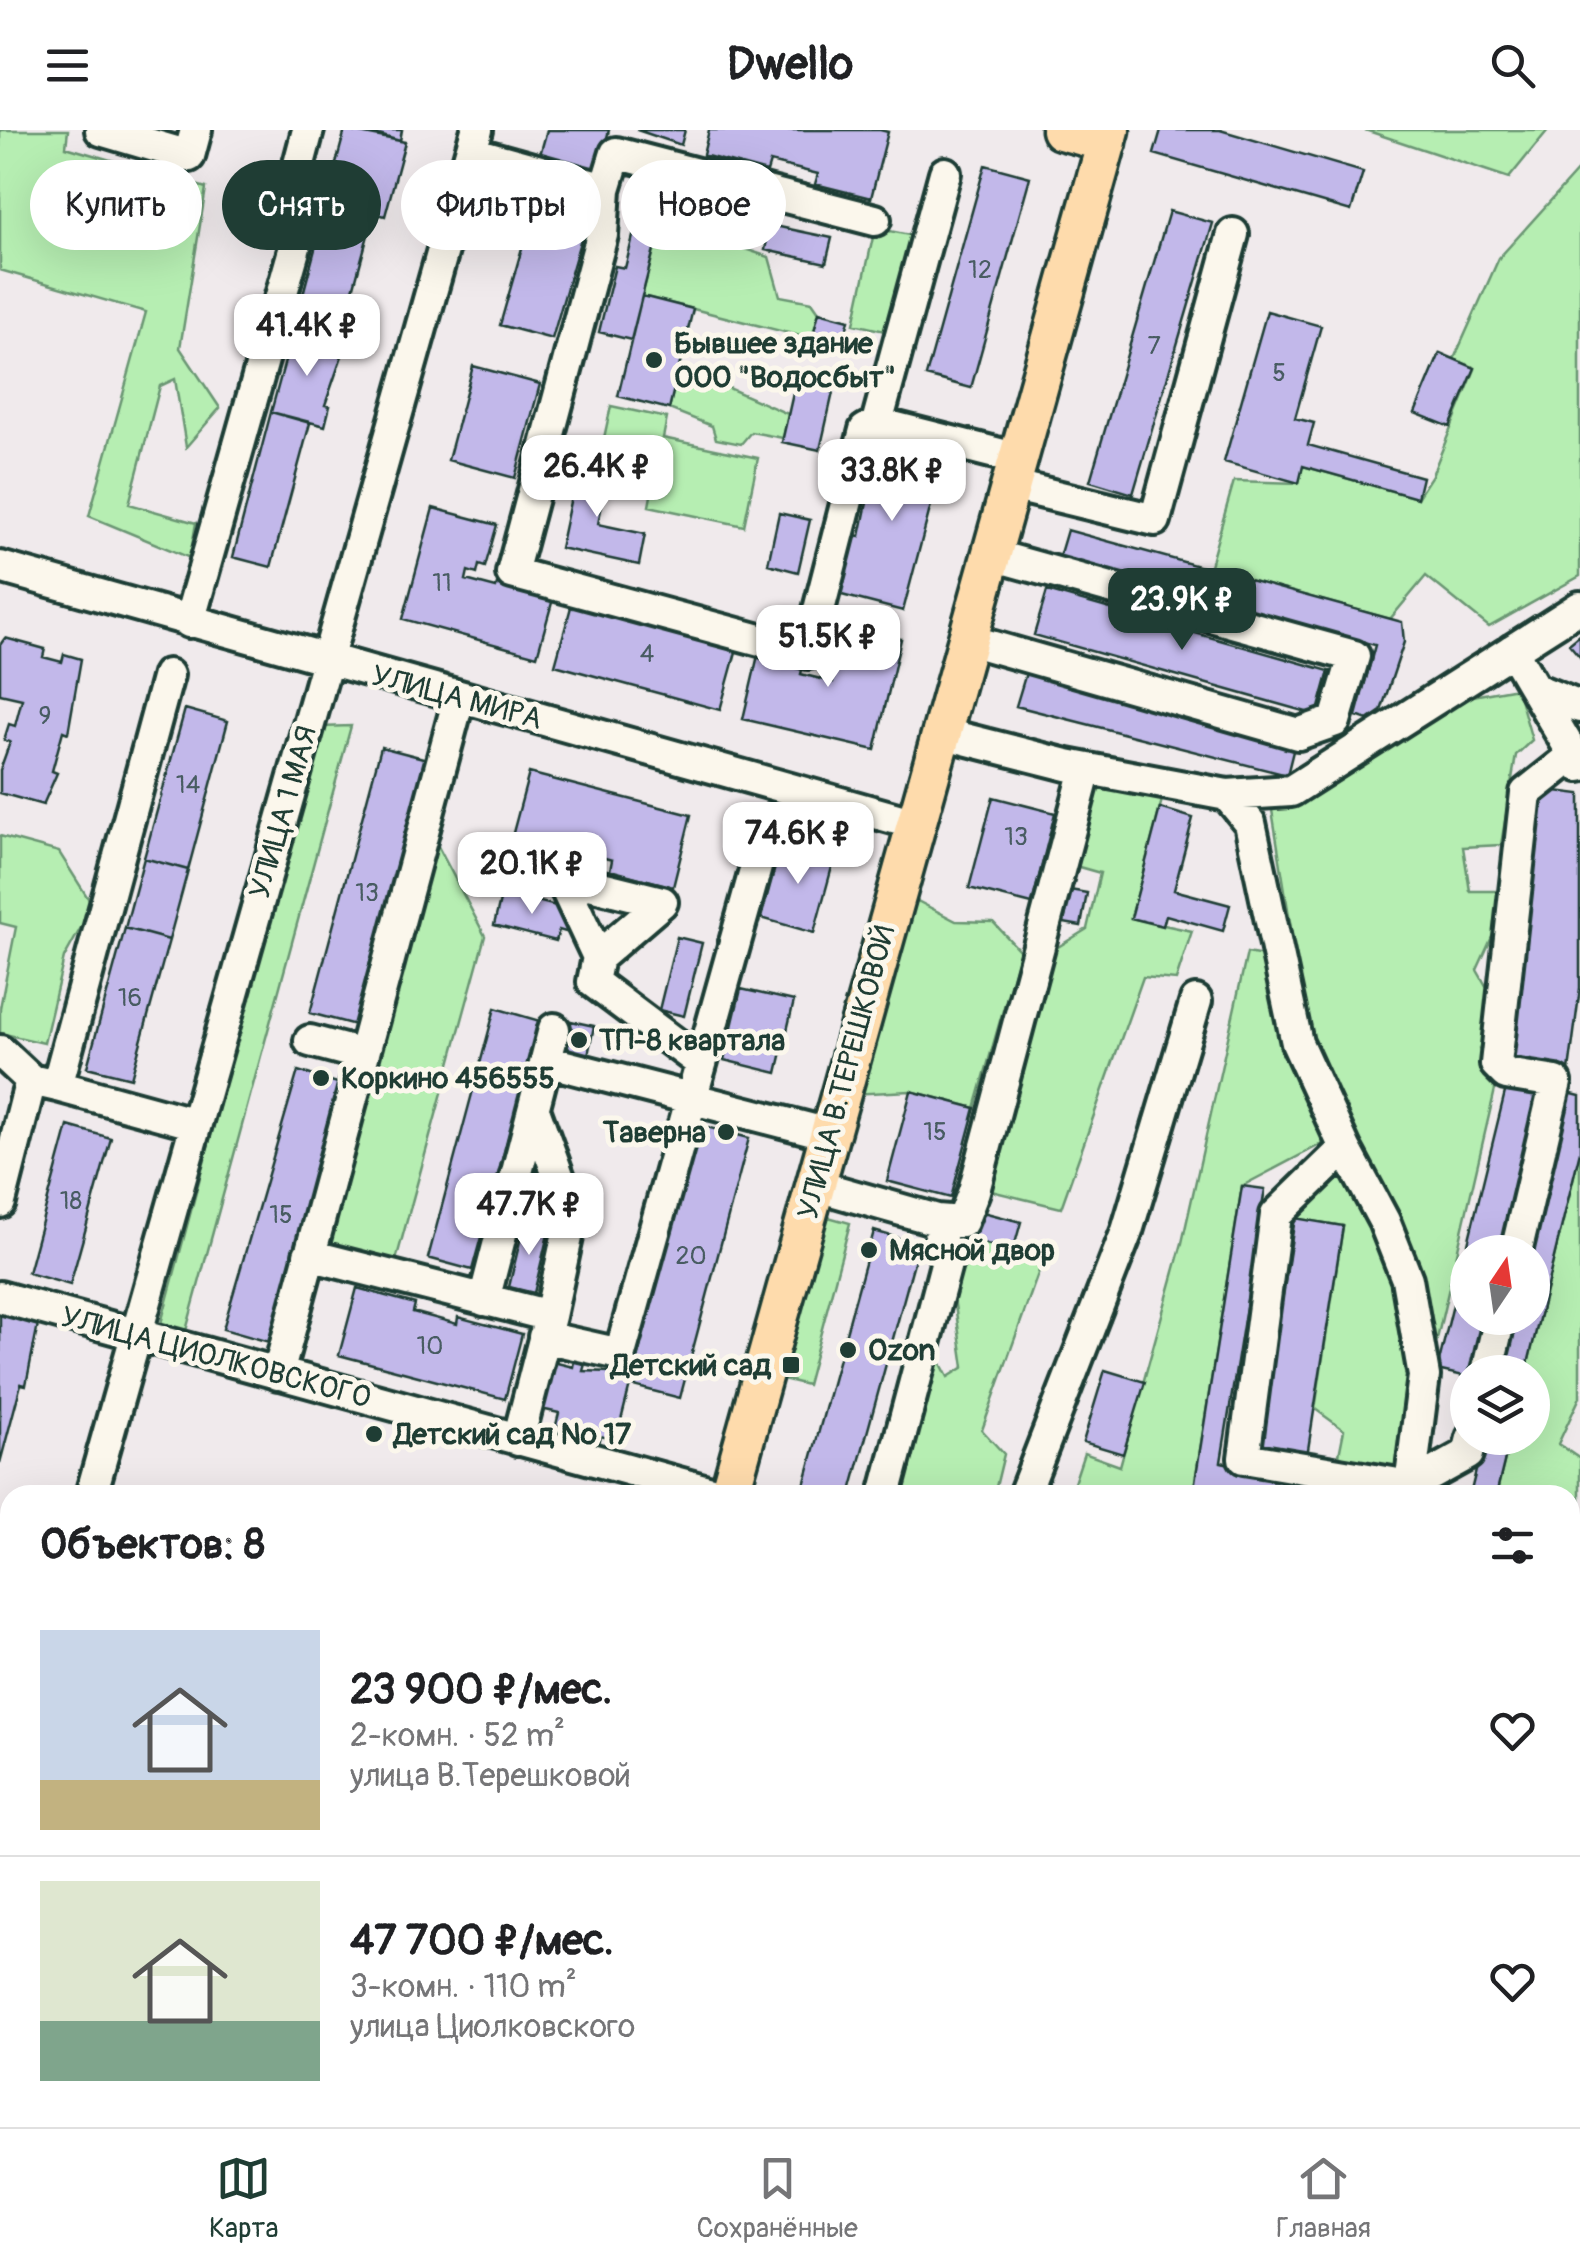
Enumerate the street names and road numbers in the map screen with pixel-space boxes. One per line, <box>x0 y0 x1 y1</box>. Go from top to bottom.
street label: УЛИЦА МИРА <box>367 657 546 738</box>
street label: УЛИЦА 1 МАЯ <box>241 722 326 903</box>
street label: УЛИЦА В.ТЕРЕШКОВОЙ <box>789 921 903 1223</box>
street label: УЛИЦА ЦИОЛКОВСКОГО <box>57 1298 375 1417</box>

